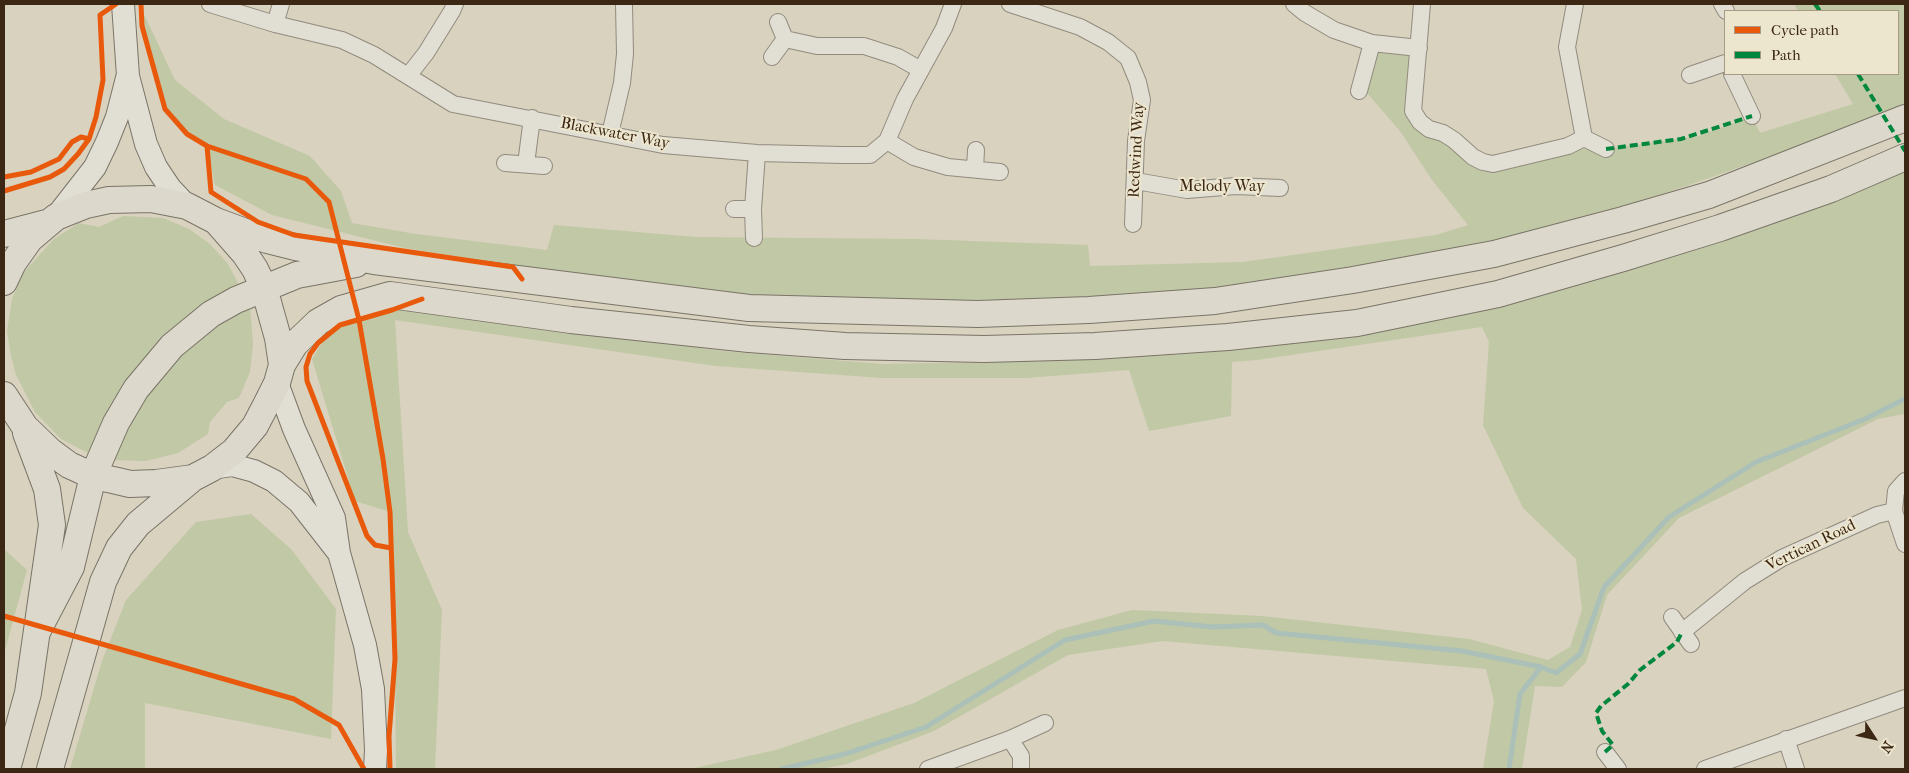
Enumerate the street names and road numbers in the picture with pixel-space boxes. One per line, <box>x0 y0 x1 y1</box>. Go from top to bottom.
street label: Redwind Way <box>1125 101 1149 199</box>
street label: Blackwater Way <box>559 114 671 154</box>
street label: Melody Way <box>1179 177 1265 197</box>
street label: Vertican Road <box>1763 516 1859 576</box>

